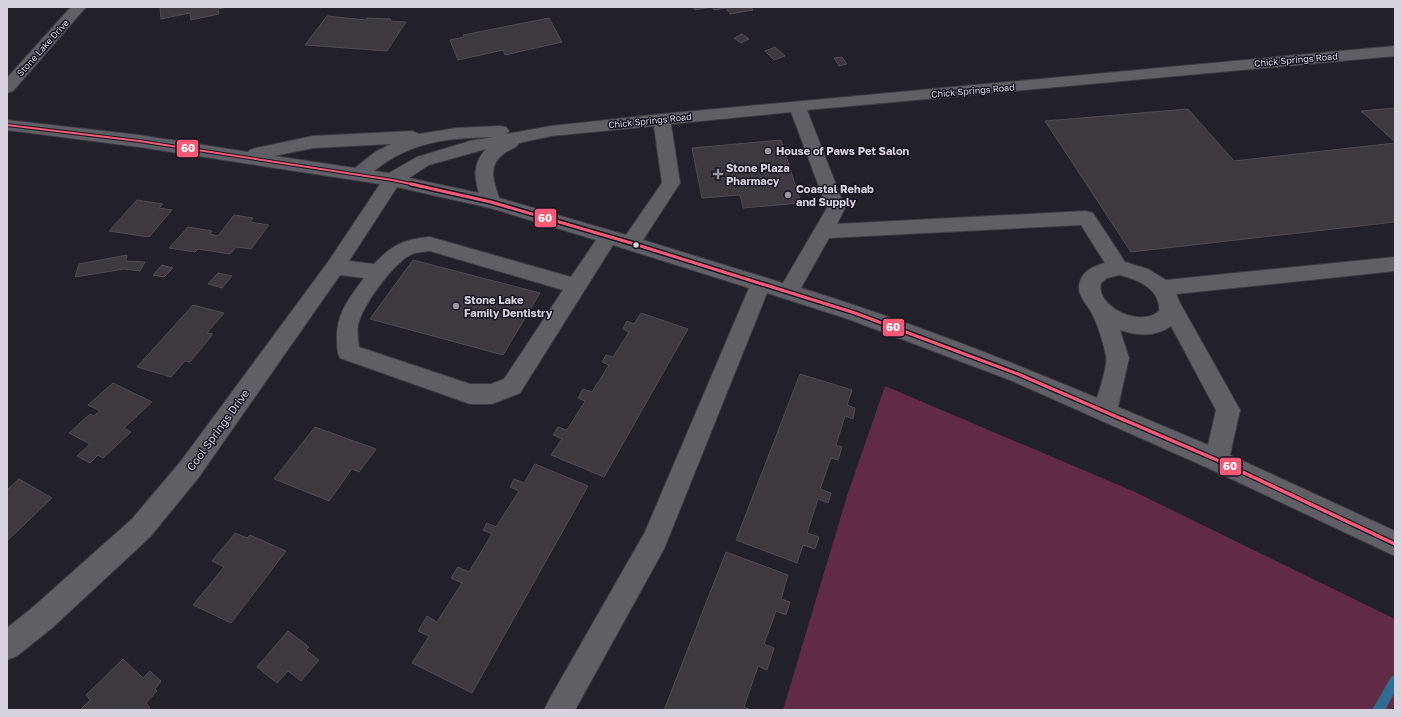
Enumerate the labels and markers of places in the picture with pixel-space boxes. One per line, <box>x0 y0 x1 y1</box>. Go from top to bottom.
place label: House of Paws Pet Salon <box>776 144 910 157</box>
marker: House of Paws Pet Salon <box>763 146 773 156</box>
place label: Stone Plaza Pharmacy <box>726 161 790 187</box>
marker: Stone Plaza Pharmacy <box>713 169 723 179</box>
place label: Coastal Rehab and Supply <box>796 182 874 208</box>
marker: Coastal Rehab and Supply <box>783 190 793 200</box>
unlabelled marker <box>631 240 641 250</box>
place label: Stone Lake Family Dentistry <box>464 293 553 319</box>
marker: Stone Lake Family Dentistry <box>451 301 461 311</box>

